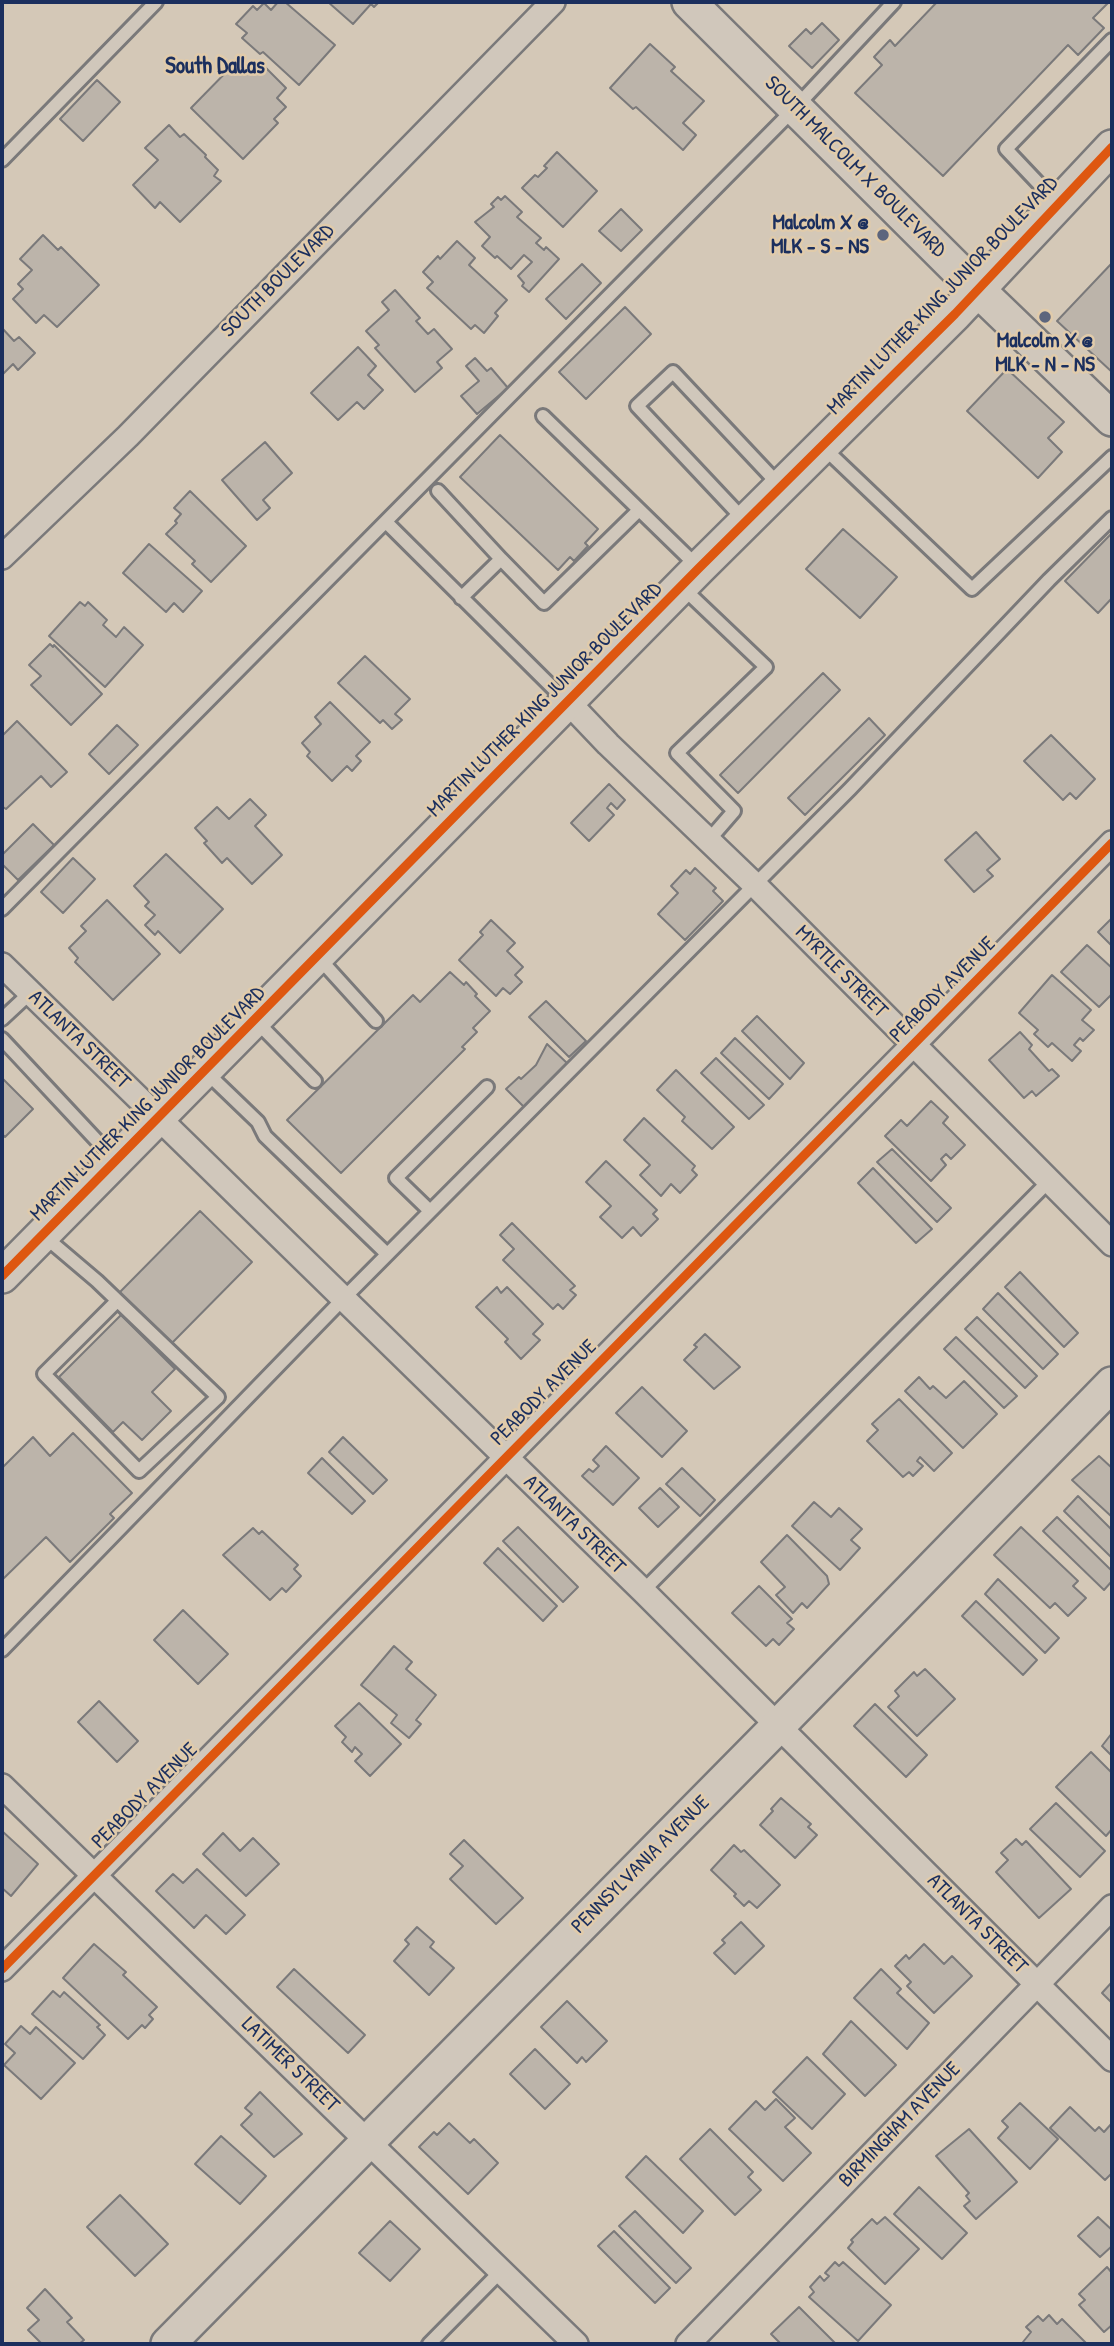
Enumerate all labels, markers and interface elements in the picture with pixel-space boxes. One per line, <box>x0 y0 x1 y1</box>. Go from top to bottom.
district label: South Dallas <box>165 53 265 81</box>
street label: SOUTH MALCOLM X BOULEVARD <box>759 71 951 263</box>
street label: MARTIN LUTHER KING JUNIOR BOULEVARD <box>822 172 1064 420</box>
place label: Malcolm X @ MLK - S - NS <box>771 210 869 260</box>
street label: SOUTH BOULEVARD <box>216 219 340 343</box>
marker: Malcolm X @ MLK - S - NS <box>875 227 891 243</box>
marker: Malcolm X @ MLK - N - NS <box>1037 309 1053 325</box>
place label: Malcolm X @ MLK - N - NS <box>995 328 1095 378</box>
street label: MARTIN LUTHER KING JUNIOR BOULEVARD <box>422 577 668 823</box>
street label: MYRTLE STREET <box>790 921 892 1023</box>
street label: PEABODY AVENUE <box>885 932 1001 1048</box>
street label: MARTIN LUTHER KING JUNIOR BOULEVARD <box>25 981 271 1227</box>
street label: ATLANTA STREET <box>23 985 135 1095</box>
street label: PEABODY AVENUE <box>486 1335 602 1451</box>
street label: ATLANTA STREET <box>518 1470 630 1580</box>
street label: PEABODY AVENUE <box>87 1738 203 1854</box>
street label: PENNSYLVANIA AVENUE <box>567 1791 715 1939</box>
street label: ATLANTA STREET <box>922 1869 1032 1979</box>
street label: LATIMER STREET <box>236 2012 344 2118</box>
street label: BIRMINGHAM AVENUE <box>834 2057 966 2193</box>

